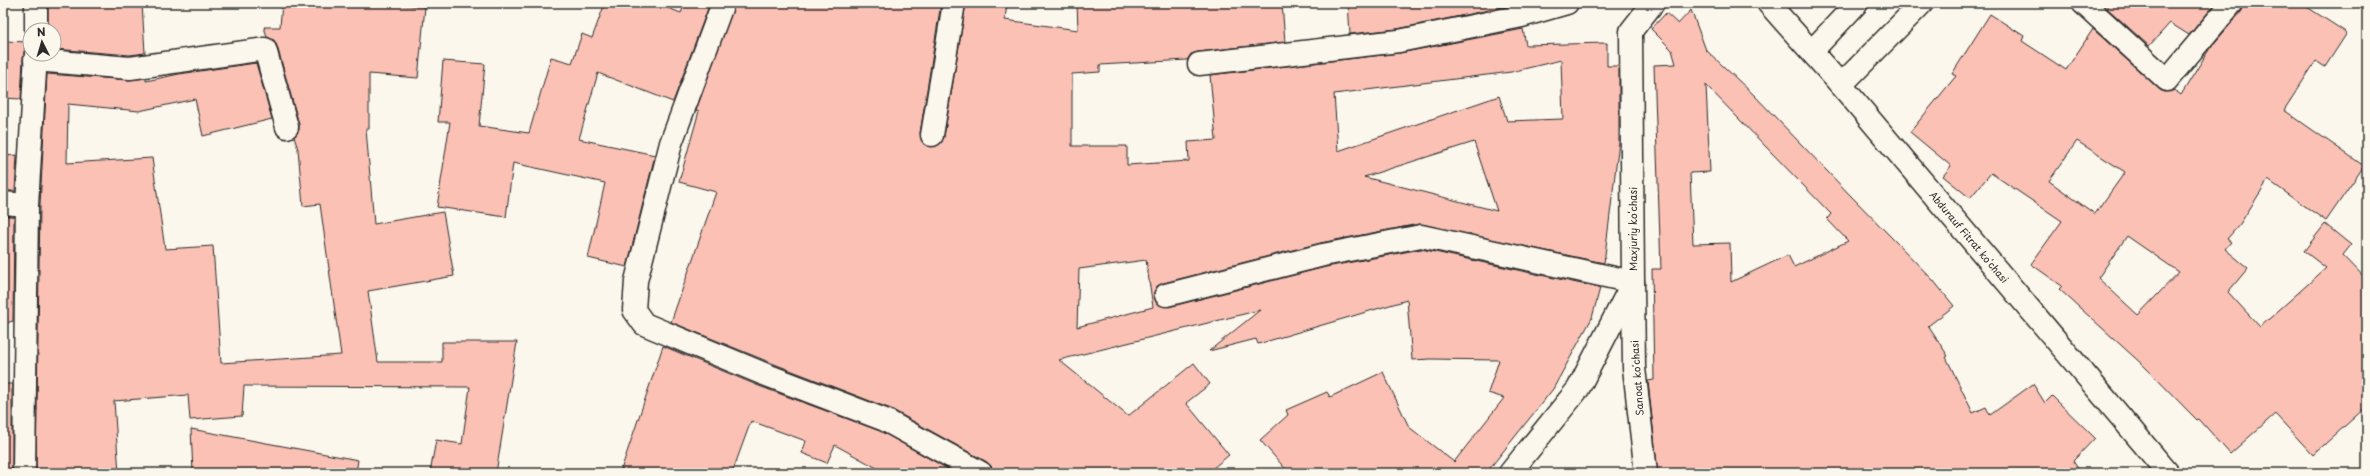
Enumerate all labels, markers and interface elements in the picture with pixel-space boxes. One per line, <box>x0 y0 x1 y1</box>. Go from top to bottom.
north arrow <box>22 22 62 62</box>
text: N <box>36 23 46 40</box>
street label: Maxjuriy koʻchasi <box>1625 187 1641 271</box>
street label: Abdurauf Fitrat koʻchasi <box>1926 187 2012 286</box>
street label: Sanoat koʻchasi <box>1626 340 1647 416</box>

